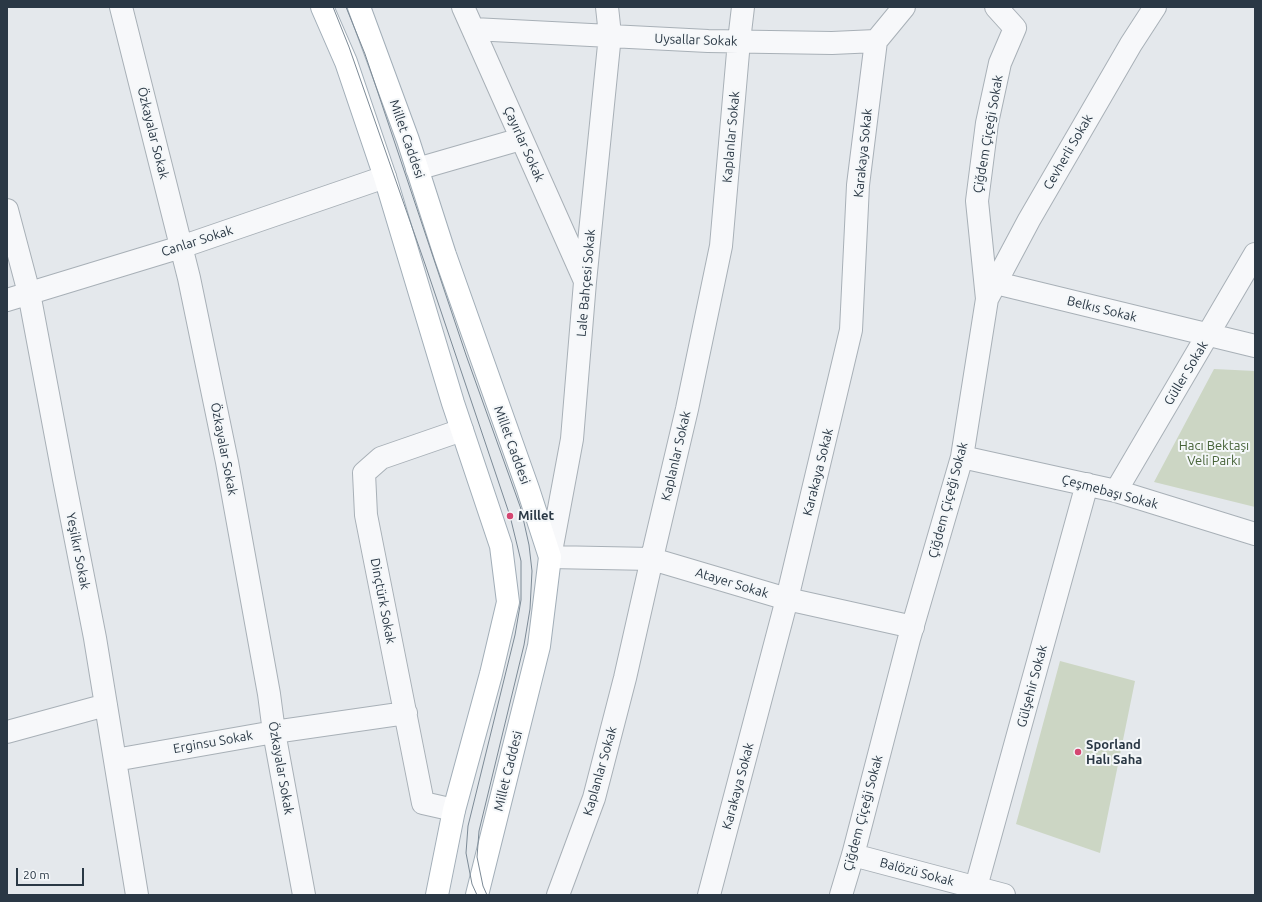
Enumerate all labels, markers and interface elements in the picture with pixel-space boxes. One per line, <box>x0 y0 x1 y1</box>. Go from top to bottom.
street label: Uysallar Sokak <box>654 31 738 49</box>
street label: Çiğdem Çiçeği Sokak <box>970 74 1006 194</box>
street label: Özkayalar Sokak <box>134 85 172 181</box>
street label: Kaplanlar Sokak <box>719 91 743 183</box>
street label: Millet Caddesi <box>386 98 428 180</box>
street label: Çayırlar Sokak <box>500 104 548 184</box>
street label: Karakaya Sokak <box>851 108 875 198</box>
street label: Cevherli Sokak <box>1040 111 1096 193</box>
street label: Canlar Sokak <box>159 222 235 260</box>
street label: Lale Bahçesi Sokak <box>574 228 598 338</box>
street label: Belkıs Sokak <box>1065 293 1139 325</box>
street label: Güller Sokak <box>1161 338 1211 408</box>
street label: Özkayalar Sokak <box>207 401 241 497</box>
street label: Millet Caddesi <box>491 404 533 486</box>
street label: Kaplanlar Sokak <box>658 409 694 503</box>
street label: Karakaya Sokak <box>800 427 836 517</box>
park label: Hacı Bektaşı Veli Parkı <box>1179 438 1249 469</box>
street label: Çiğdem Çiçeği Sokak <box>925 440 971 560</box>
street label: Çeşmebaşı Sokak <box>1060 472 1160 512</box>
place label: Millet <box>518 508 554 524</box>
street label: Yeşilkır Sokak <box>63 511 93 591</box>
marker: Millet <box>505 511 515 521</box>
street label: Dinçtürk Sokak <box>367 557 399 645</box>
street label: Atayer Sokak <box>694 564 770 602</box>
street label: Gülşehir Sokak <box>1013 643 1051 729</box>
street label: Özkayalar Sokak <box>265 720 297 816</box>
street label: Kaplanlar Sokak <box>580 725 620 817</box>
street label: Erginsu Sokak <box>172 727 254 757</box>
street label: Millet Caddesi <box>490 729 526 813</box>
place label: Sporland Halı Saha <box>1086 737 1142 768</box>
street label: Karakaya Sokak <box>719 741 757 831</box>
marker: Sporland Halı Saha <box>1073 747 1083 757</box>
street label: Çiğdem Çiçeği Sokak <box>840 753 886 873</box>
street label: Balözü Sokak <box>878 855 956 889</box>
scale bar <box>18 860 86 886</box>
text: 20 m <box>23 868 50 881</box>

